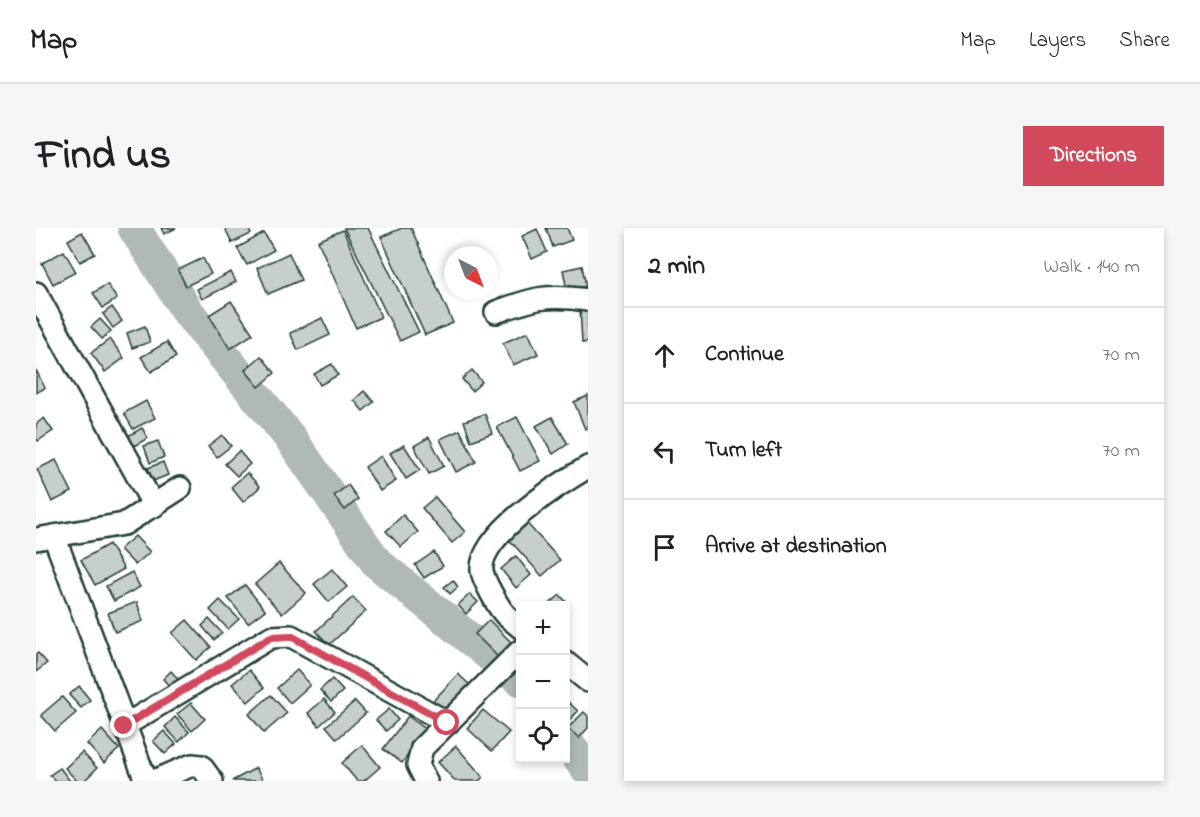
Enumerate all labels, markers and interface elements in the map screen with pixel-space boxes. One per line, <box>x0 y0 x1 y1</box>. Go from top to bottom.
text: Map <box>30 21 77 62</box>
text: Map <box>960 26 996 56</box>
text: Layers <box>1029 26 1086 56</box>
text: Share <box>1119 26 1170 56</box>
text: Find us <box>36 126 171 187</box>
button: Directions <box>1023 126 1164 186</box>
north arrow <box>444 246 498 300</box>
text: 2 min <box>648 248 705 286</box>
text: Walk · 140 m <box>1044 253 1140 282</box>
icon: ahead <box>648 339 681 372</box>
text: Continue <box>705 339 784 371</box>
text: 70 m <box>1103 341 1140 370</box>
icon: left <box>648 435 681 468</box>
text: Turn left <box>705 435 782 467</box>
text: 70 m <box>1103 437 1140 466</box>
icon: arrive <box>648 531 681 564</box>
text: Arrive at destination <box>705 531 887 563</box>
map controls <box>516 601 570 763</box>
button: + <box>516 601 570 655</box>
button: − <box>516 655 570 709</box>
route start <box>433 709 459 735</box>
button: locate <box>516 709 570 763</box>
route end <box>110 712 136 738</box>

